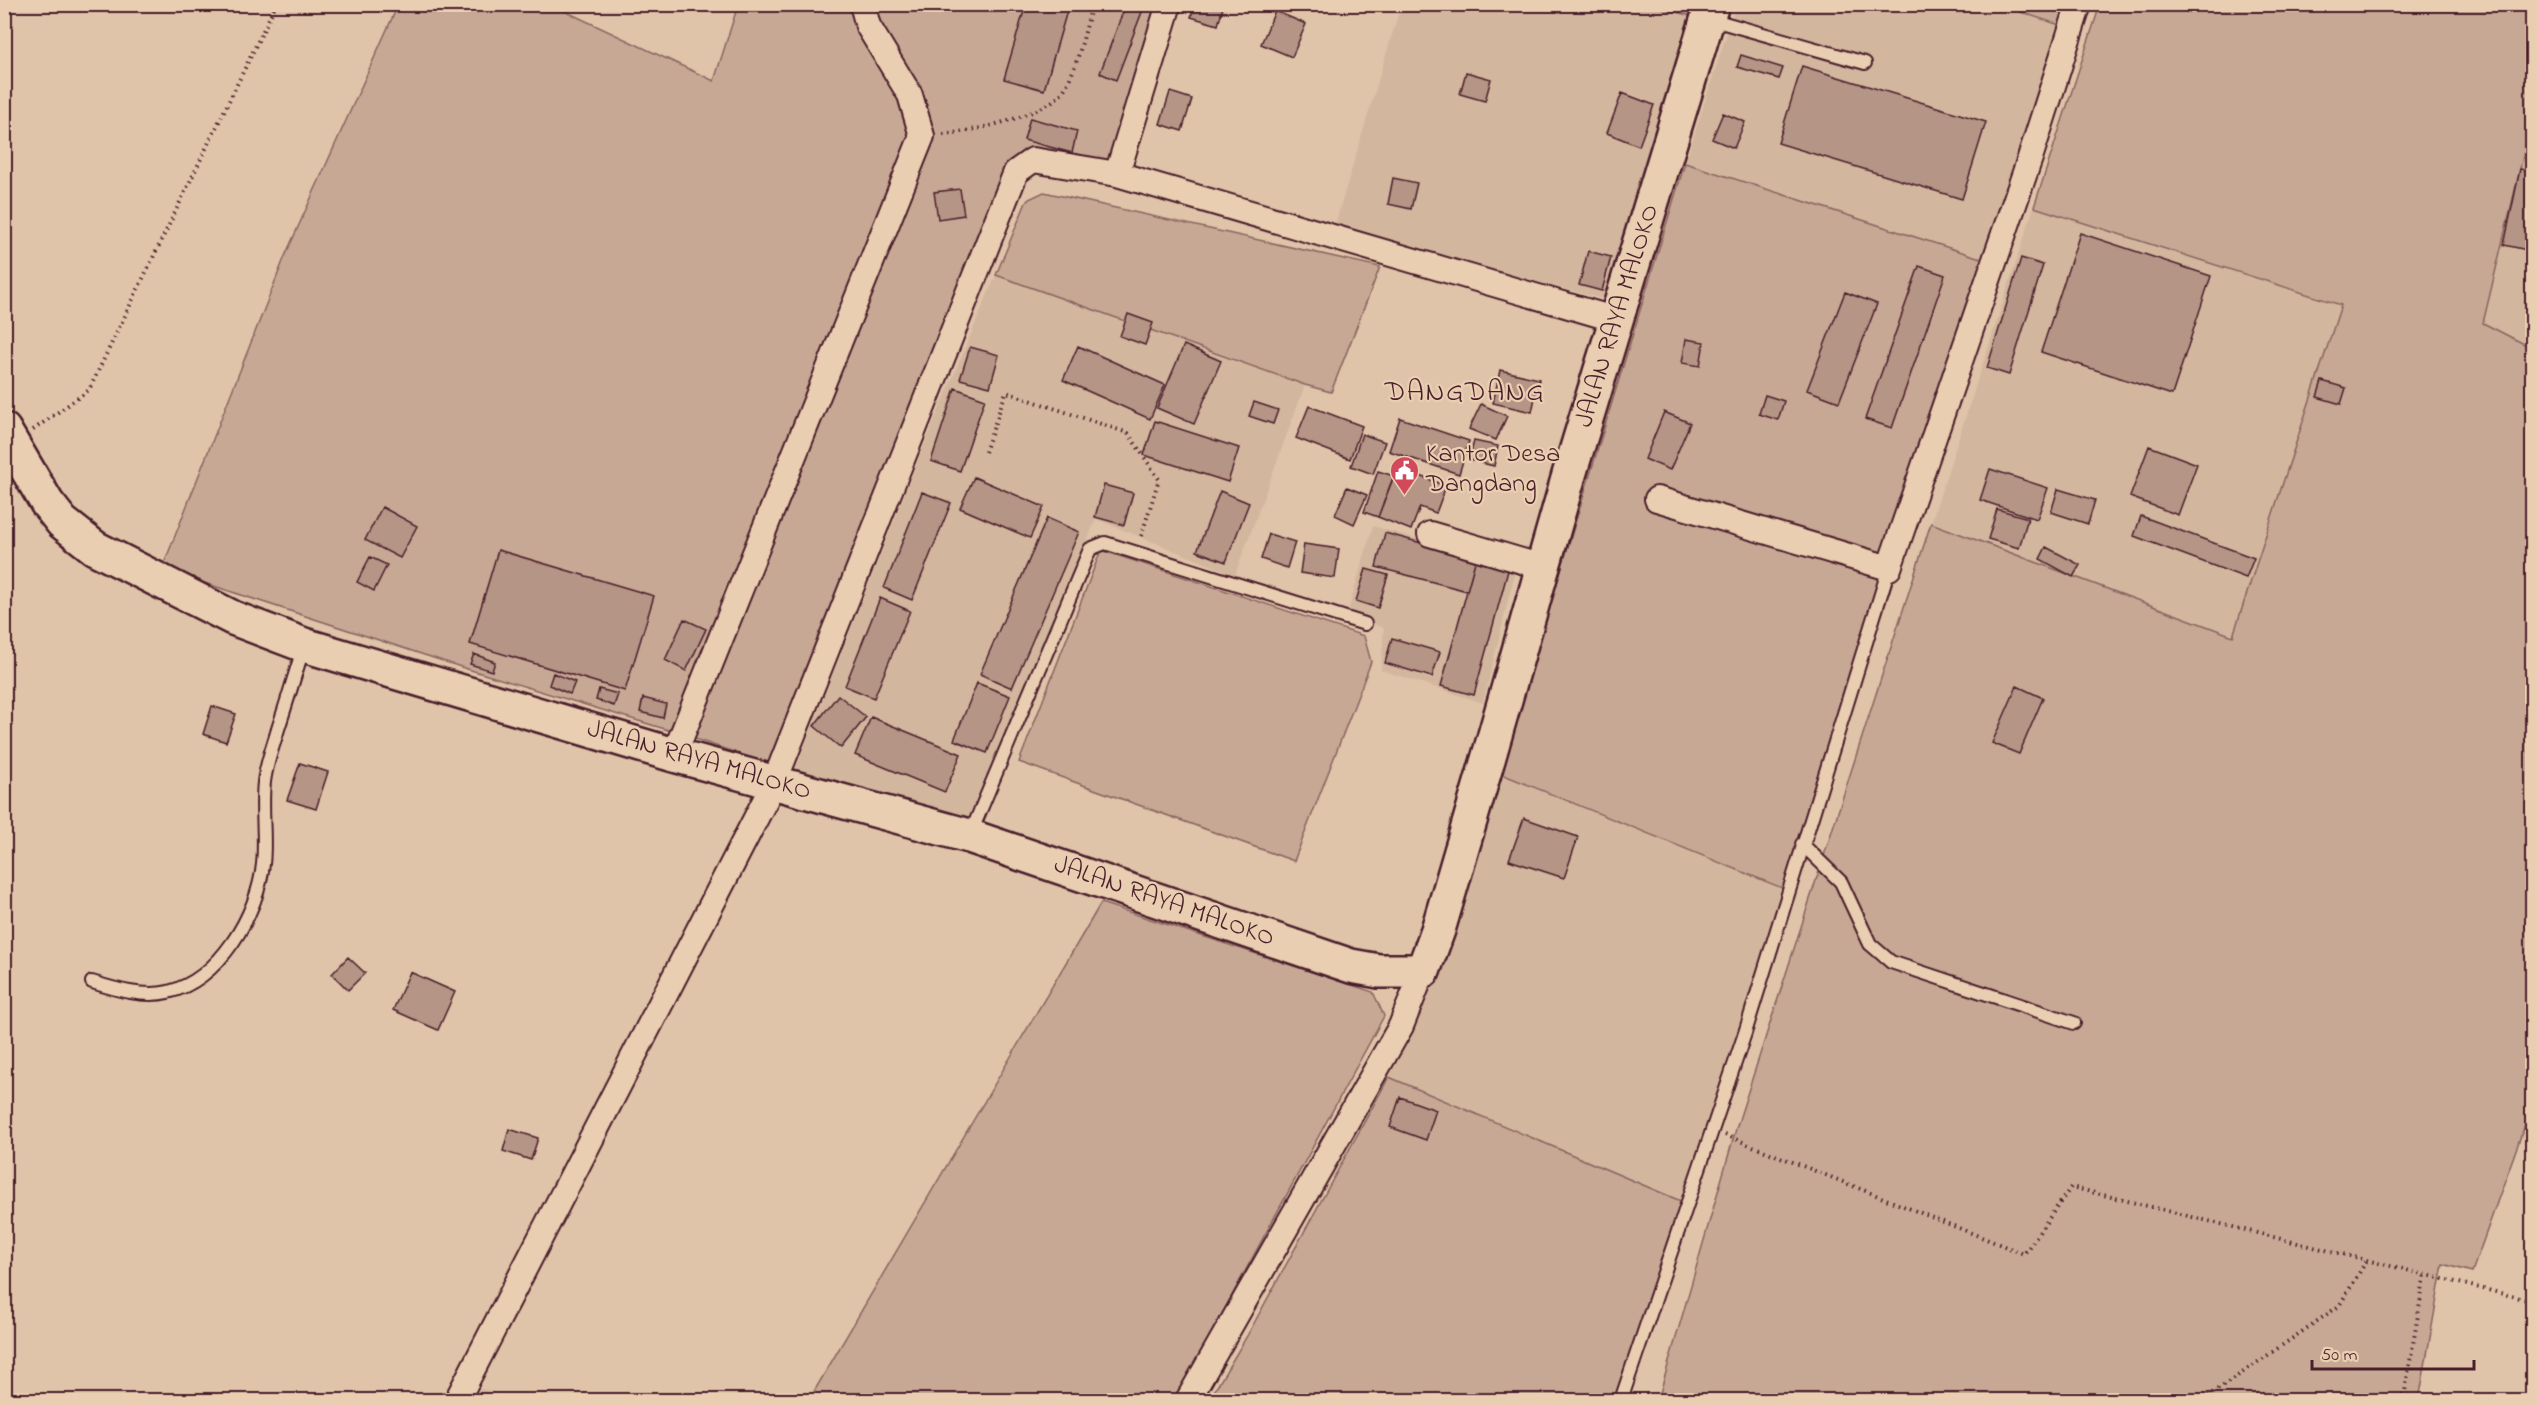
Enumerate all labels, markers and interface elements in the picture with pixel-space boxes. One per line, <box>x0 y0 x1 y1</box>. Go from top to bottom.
street label: JALAN RAYA MALOKO <box>1566 200 1670 432</box>
district label: DANGDANG <box>1384 373 1545 414</box>
place label: Kantor Desa Dangdang <box>1425 436 1560 504</box>
public building icon: Kantor Desa Dangdang <box>1389 454 1421 496</box>
street label: JALAN RAYA MALOKO <box>583 711 815 811</box>
street label: JALAN RAYA MALOKO <box>1048 846 1280 958</box>
scale bar <box>2312 1333 2474 1371</box>
text: 50 m <box>2321 1343 2358 1369</box>

